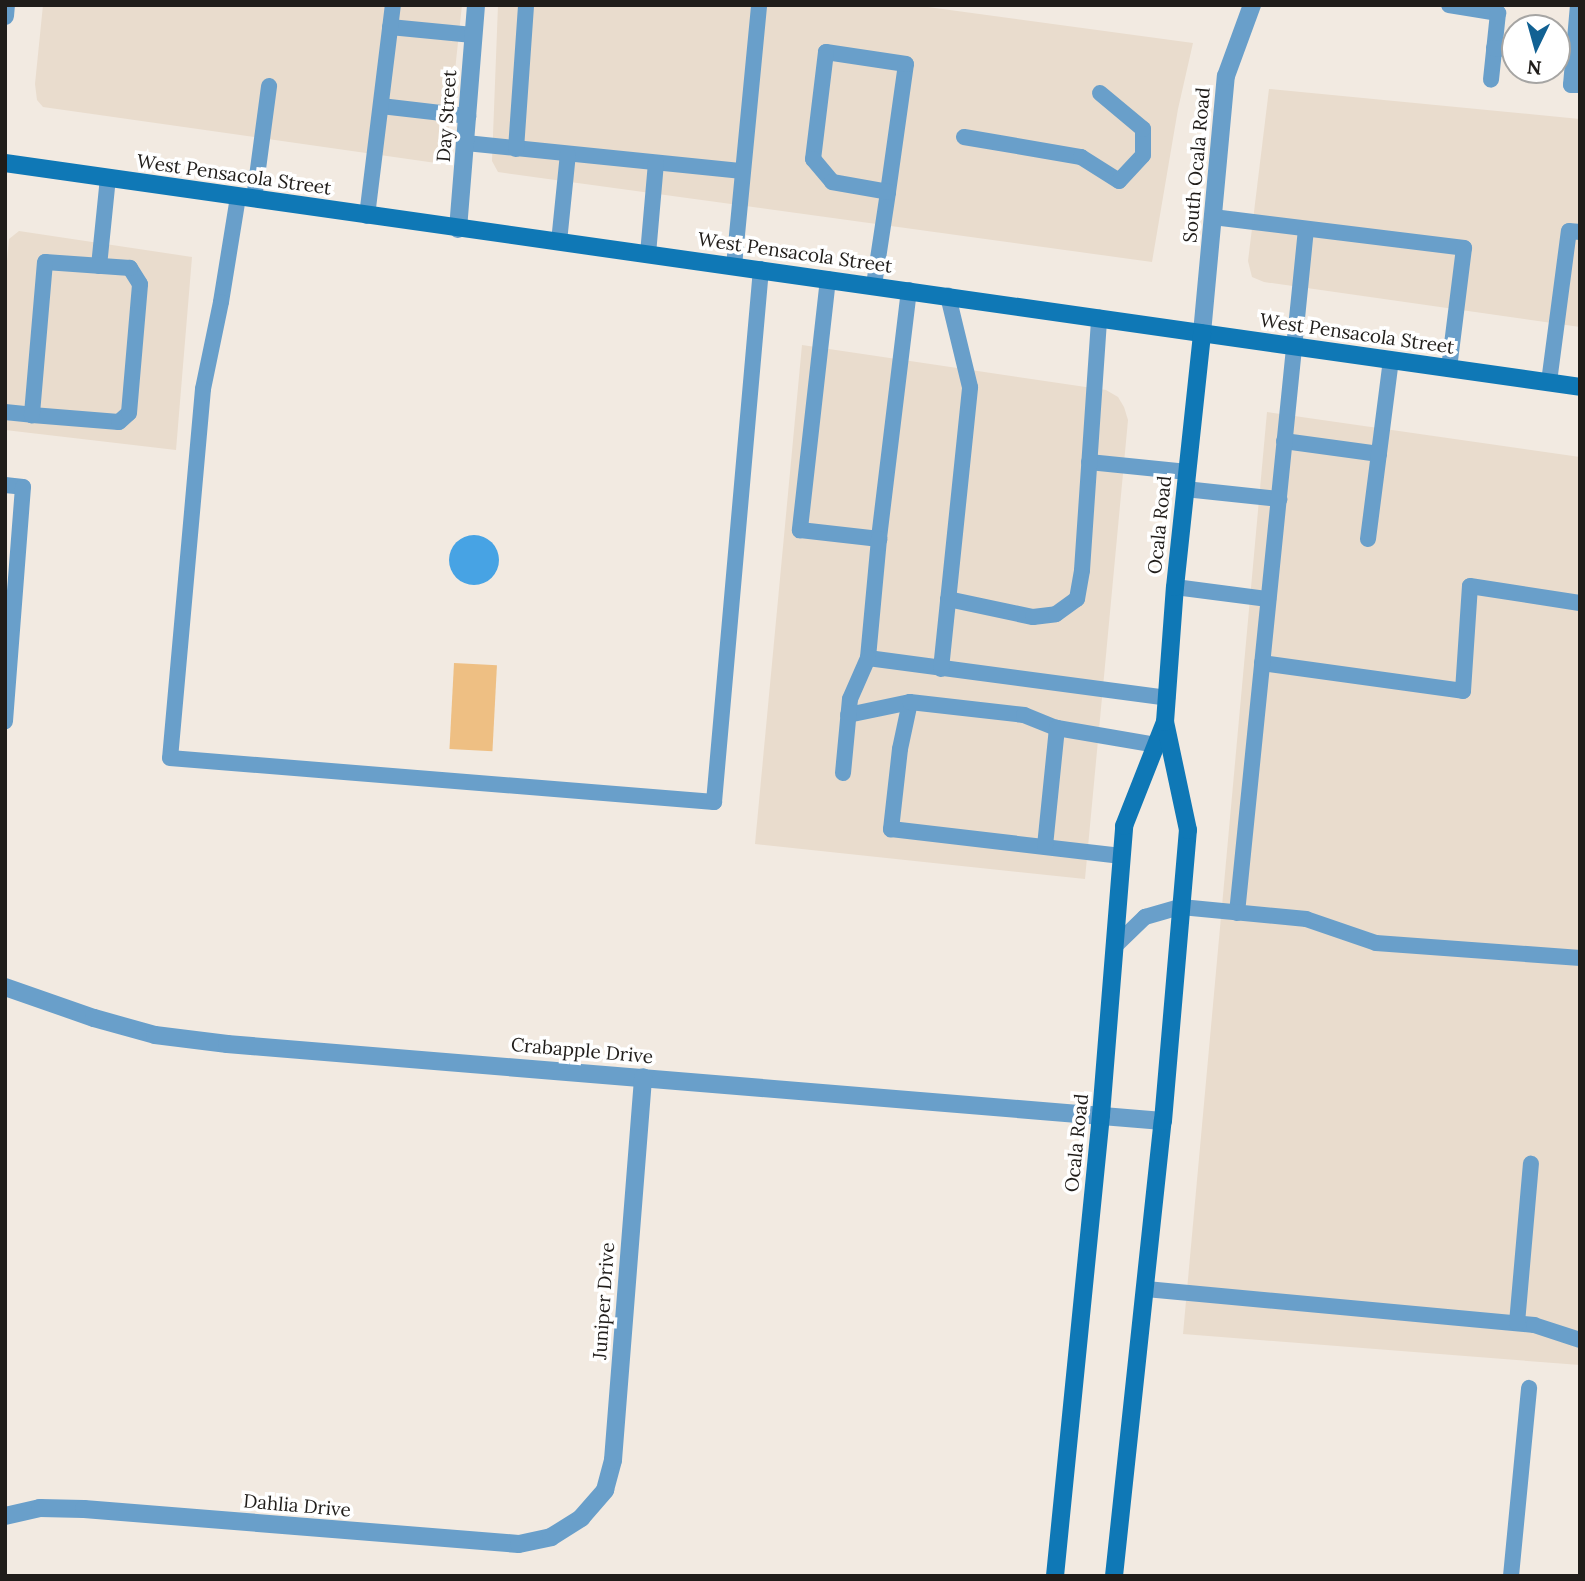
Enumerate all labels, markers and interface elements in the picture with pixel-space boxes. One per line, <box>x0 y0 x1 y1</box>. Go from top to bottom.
north arrow <box>1501 14 1571 84</box>
text: N <box>1526 55 1543 81</box>
street label: Day Street <box>432 69 462 163</box>
street label: South Ocala Road <box>1179 86 1215 244</box>
street label: West Pensacola Street <box>135 150 333 200</box>
street label: West Pensacola Street <box>696 228 894 278</box>
street label: West Pensacola Street <box>1258 309 1456 359</box>
street label: Ocala Road <box>1143 475 1177 575</box>
street label: Crabapple Drive <box>510 1033 654 1069</box>
street label: Ocala Road <box>1060 1093 1094 1193</box>
street label: Juniper Drive <box>589 1242 619 1360</box>
street label: Dahlia Drive <box>242 1490 352 1522</box>

